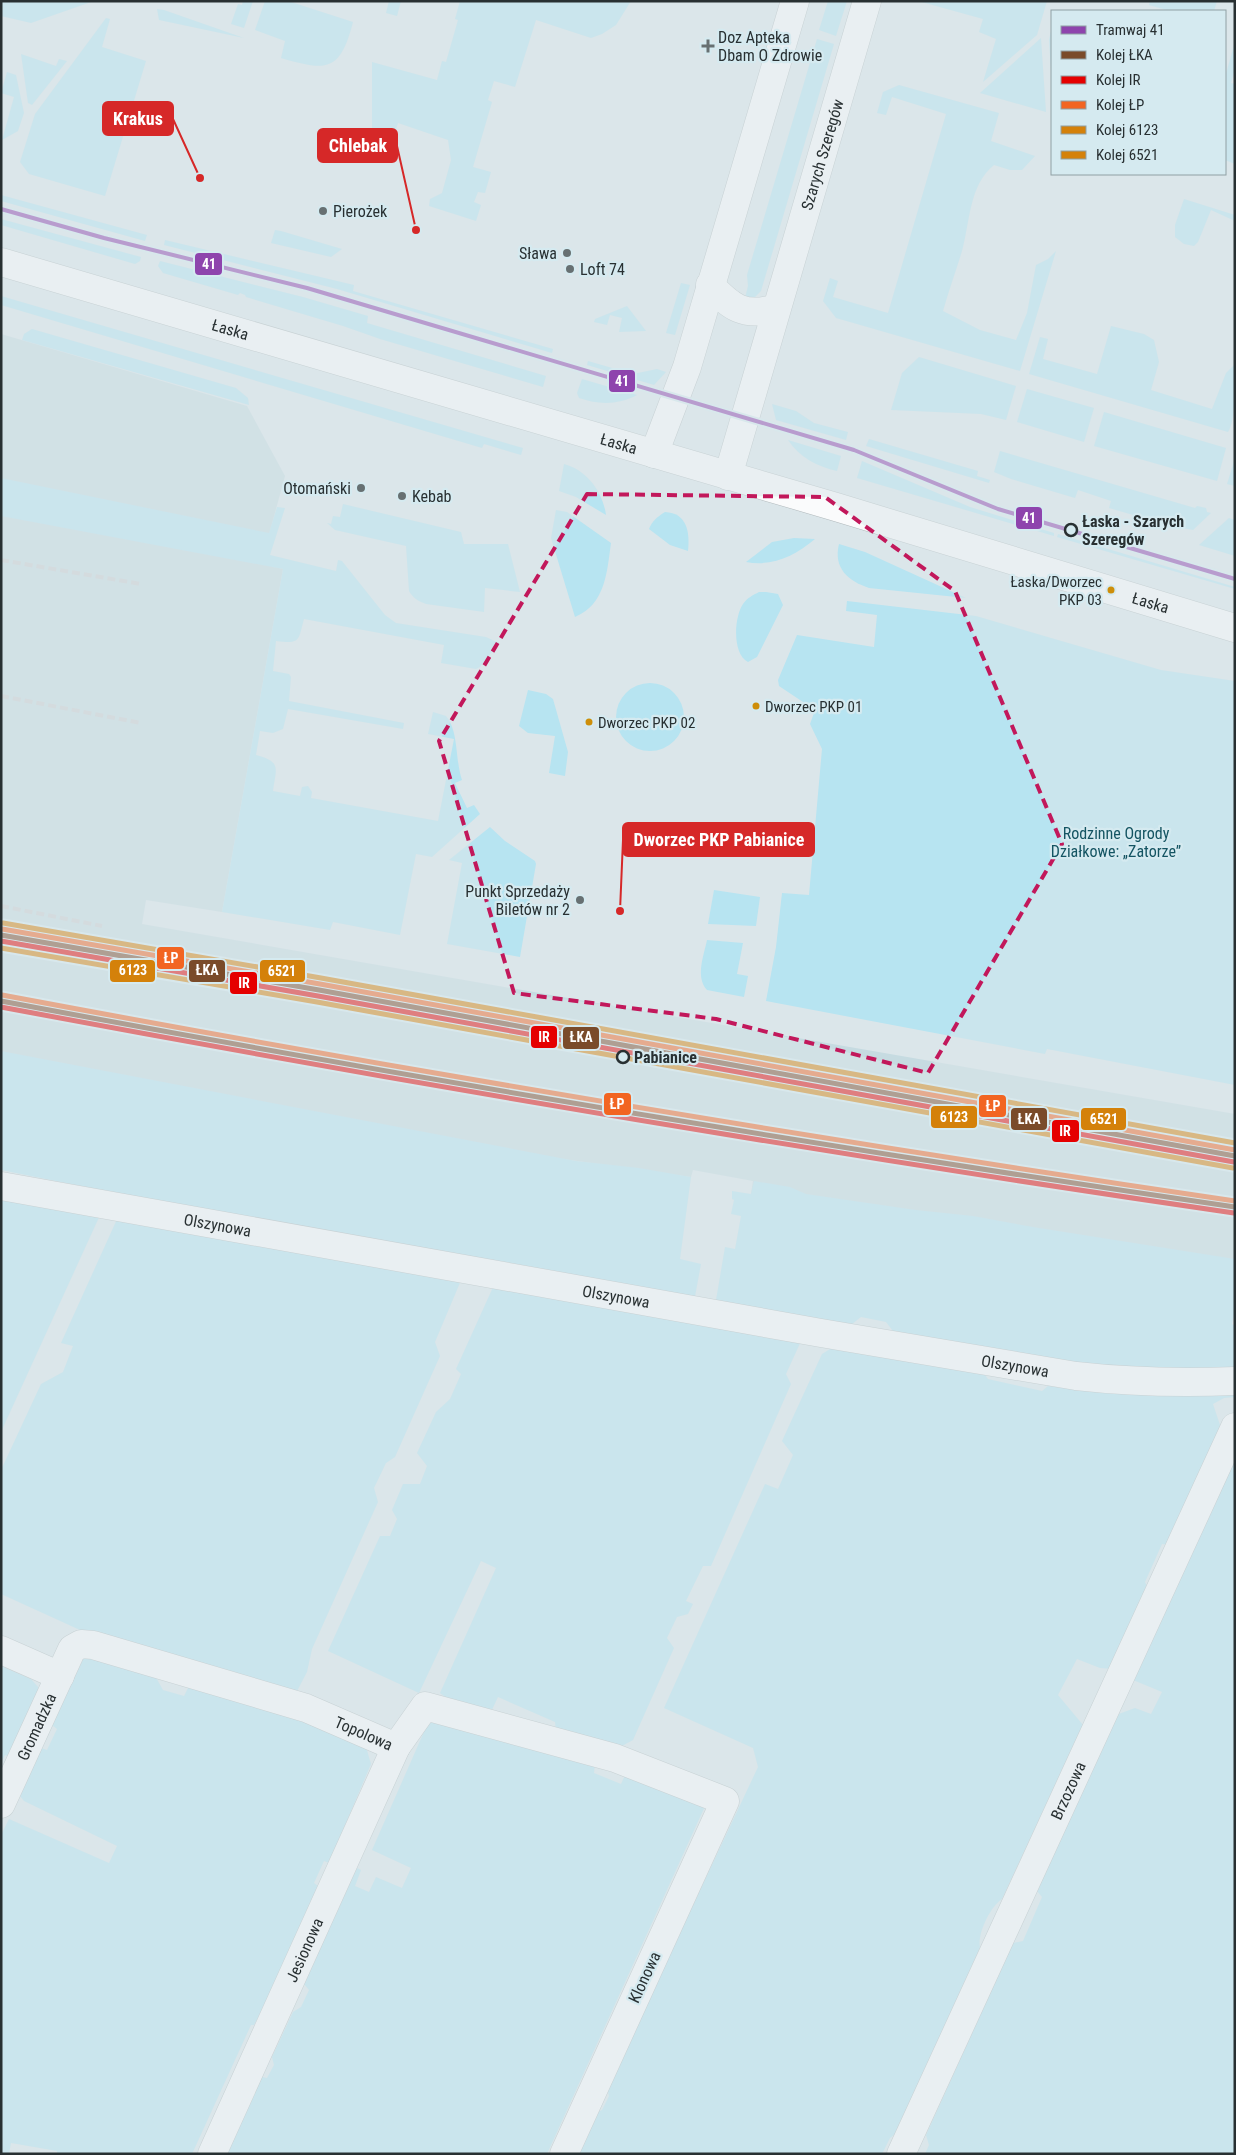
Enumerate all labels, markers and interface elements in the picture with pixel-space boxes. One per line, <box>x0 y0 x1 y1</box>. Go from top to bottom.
legend <box>1051 10 1226 175</box>
text: Tramwaj 41 <box>1096 21 1165 39</box>
place label: Doz Apteka Dbam O Zdrowie <box>718 28 822 65</box>
marker: Doz Apteka Dbam O Zdrowie <box>702 40 714 52</box>
text: Kolej ŁKA <box>1096 46 1153 64</box>
text: Kolej IR <box>1096 71 1141 89</box>
text: Kolej ŁP <box>1096 96 1144 114</box>
street label: Szarych Szeregów <box>797 97 848 212</box>
callout: Krakus <box>103 102 173 135</box>
text: Krakus <box>113 108 163 129</box>
text: Kolej 6123 <box>1096 121 1158 139</box>
callout: Chlebak <box>318 129 397 162</box>
text: Chlebak <box>329 135 388 156</box>
text: Kolej 6521 <box>1096 146 1158 164</box>
place label: Pierożek <box>333 202 388 221</box>
marker: Pierożek <box>317 205 329 217</box>
place label: Sława <box>519 244 557 263</box>
marker: Sława <box>561 247 573 259</box>
line badge: 41 <box>194 252 223 276</box>
text: 41 <box>202 256 216 272</box>
place label: Loft 74 <box>580 260 625 279</box>
marker: Loft 74 <box>564 263 576 275</box>
street label: Łaska <box>210 315 251 344</box>
line badge: 41 <box>608 369 636 393</box>
text: 41 <box>615 373 629 389</box>
street label: Łaska <box>598 429 639 458</box>
place label: Otomański <box>283 479 351 498</box>
marker: Otomański <box>355 482 367 494</box>
place label: Kebab <box>412 487 452 506</box>
marker: Kebab <box>396 490 408 502</box>
line badge: 41 <box>1015 506 1043 530</box>
text: 41 <box>1022 510 1036 526</box>
place label: Łaska - Szarych Szeregów <box>1082 512 1184 549</box>
marker: Łaska - Szarych Szeregów <box>1064 523 1078 537</box>
place label: Łaska/Dworzec PKP 03 <box>1010 573 1102 609</box>
marker: Łaska/Dworzec PKP 03 <box>1106 585 1116 595</box>
street label: Łaska <box>1130 588 1171 617</box>
place label: Dworzec PKP 01 <box>765 698 862 716</box>
marker: Dworzec PKP 01 <box>751 701 761 711</box>
place label: Dworzec PKP 02 <box>598 714 695 732</box>
marker: Dworzec PKP 02 <box>584 717 594 727</box>
callout: Dworzec PKP Pabianice <box>623 823 814 856</box>
park label: Rodzinne Ogrody Działkowe: „Zatorze” <box>1051 824 1181 861</box>
text: Dworzec PKP Pabianice <box>634 829 805 850</box>
place label: Punkt Sprzedaży Biletów nr 2 <box>465 882 570 919</box>
marker: Punkt Sprzedaży Biletów nr 2 <box>574 894 586 906</box>
line badge: ŁP <box>156 946 185 970</box>
text: ŁP <box>164 950 178 966</box>
line badge: 6123 <box>109 959 156 983</box>
line badge: ŁKA <box>188 959 226 983</box>
line badge: 6521 <box>259 959 306 983</box>
text: 6123 <box>119 962 147 978</box>
text: ŁKA <box>195 962 219 978</box>
text: 6521 <box>268 963 296 979</box>
line badge: IR <box>229 971 258 995</box>
text: IR <box>238 975 250 991</box>
line badge: IR <box>530 1025 558 1049</box>
line badge: ŁKA <box>562 1026 600 1050</box>
text: IR <box>538 1029 550 1045</box>
text: ŁKA <box>569 1029 593 1045</box>
place label: Pabianice <box>634 1048 697 1067</box>
marker: Pabianice <box>616 1050 630 1064</box>
line badge: ŁP <box>603 1092 632 1116</box>
line badge: ŁP <box>978 1094 1007 1118</box>
text: ŁP <box>610 1096 624 1112</box>
text: ŁP <box>986 1098 1000 1114</box>
line badge: 6123 <box>930 1105 978 1129</box>
line badge: ŁKA <box>1010 1107 1048 1131</box>
line badge: 6521 <box>1080 1107 1127 1131</box>
text: 6123 <box>940 1109 968 1125</box>
text: ŁKA <box>1017 1111 1041 1127</box>
text: 6521 <box>1090 1111 1118 1127</box>
line badge: IR <box>1051 1119 1080 1143</box>
text: IR <box>1059 1123 1071 1139</box>
street label: Olszynowa <box>182 1210 253 1241</box>
street label: Olszynowa <box>581 1281 651 1312</box>
street label: Olszynowa <box>980 1351 1050 1381</box>
street label: Gromadzka <box>13 1690 60 1764</box>
street label: Topolowa <box>332 1713 396 1754</box>
street label: Brzozowa <box>1047 1759 1090 1823</box>
street label: Jesionowa <box>282 1915 327 1985</box>
street label: Klonowa <box>624 1949 665 2006</box>

